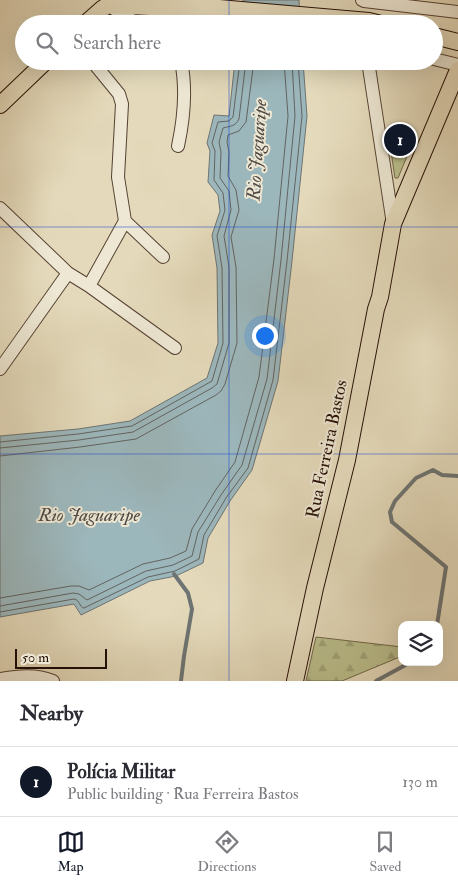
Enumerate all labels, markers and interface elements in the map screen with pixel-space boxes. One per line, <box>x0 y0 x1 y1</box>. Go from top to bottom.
search box <box>15 15 443 70</box>
icon: search <box>33 29 61 57</box>
text: Search here <box>73 31 161 55</box>
water label: Rio Jaguaripe <box>241 98 273 202</box>
pin: 1 <box>384 121 416 159</box>
your location <box>252 323 278 349</box>
street label: Rua Ferreira Bastos <box>301 378 353 520</box>
water label: Rio Jaguaripe <box>37 503 140 527</box>
map controls <box>398 621 443 666</box>
button: layers <box>398 621 443 666</box>
scale bar <box>15 646 108 669</box>
text: 50 m <box>22 649 49 666</box>
text: Nearby <box>20 700 83 727</box>
text: Polícia Militar <box>67 760 175 784</box>
text: 1 <box>33 772 39 792</box>
text: 130 m <box>402 772 438 792</box>
text: Public building · Rua Ferreira Bastos <box>67 784 298 804</box>
tab: Map <box>57 828 85 875</box>
tab: Directions <box>198 828 256 875</box>
tab: Saved <box>369 828 401 875</box>

